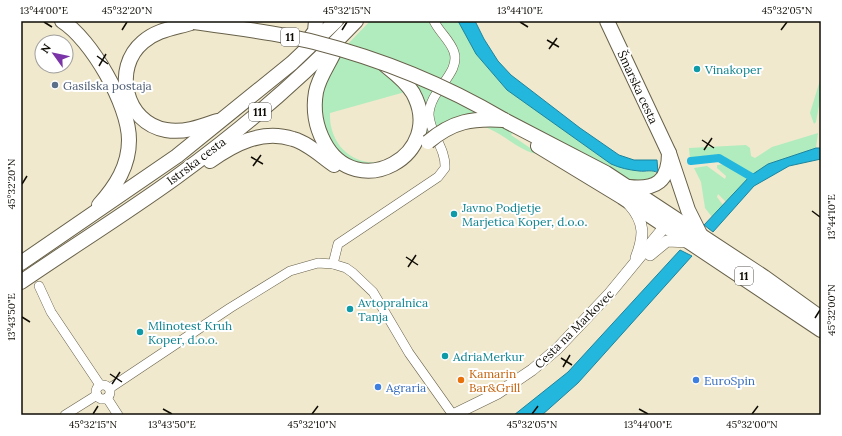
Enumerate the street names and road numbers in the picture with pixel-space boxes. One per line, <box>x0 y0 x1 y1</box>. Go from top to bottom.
road number: 11 <box>281 28 299 46</box>
street label: Šmarska cesta <box>614 48 662 126</box>
road number: 111 <box>249 103 271 121</box>
street label: Istrska cesta <box>164 134 228 188</box>
road number: 11 <box>735 267 753 285</box>
street label: Cesta na Markovec <box>531 286 617 372</box>

